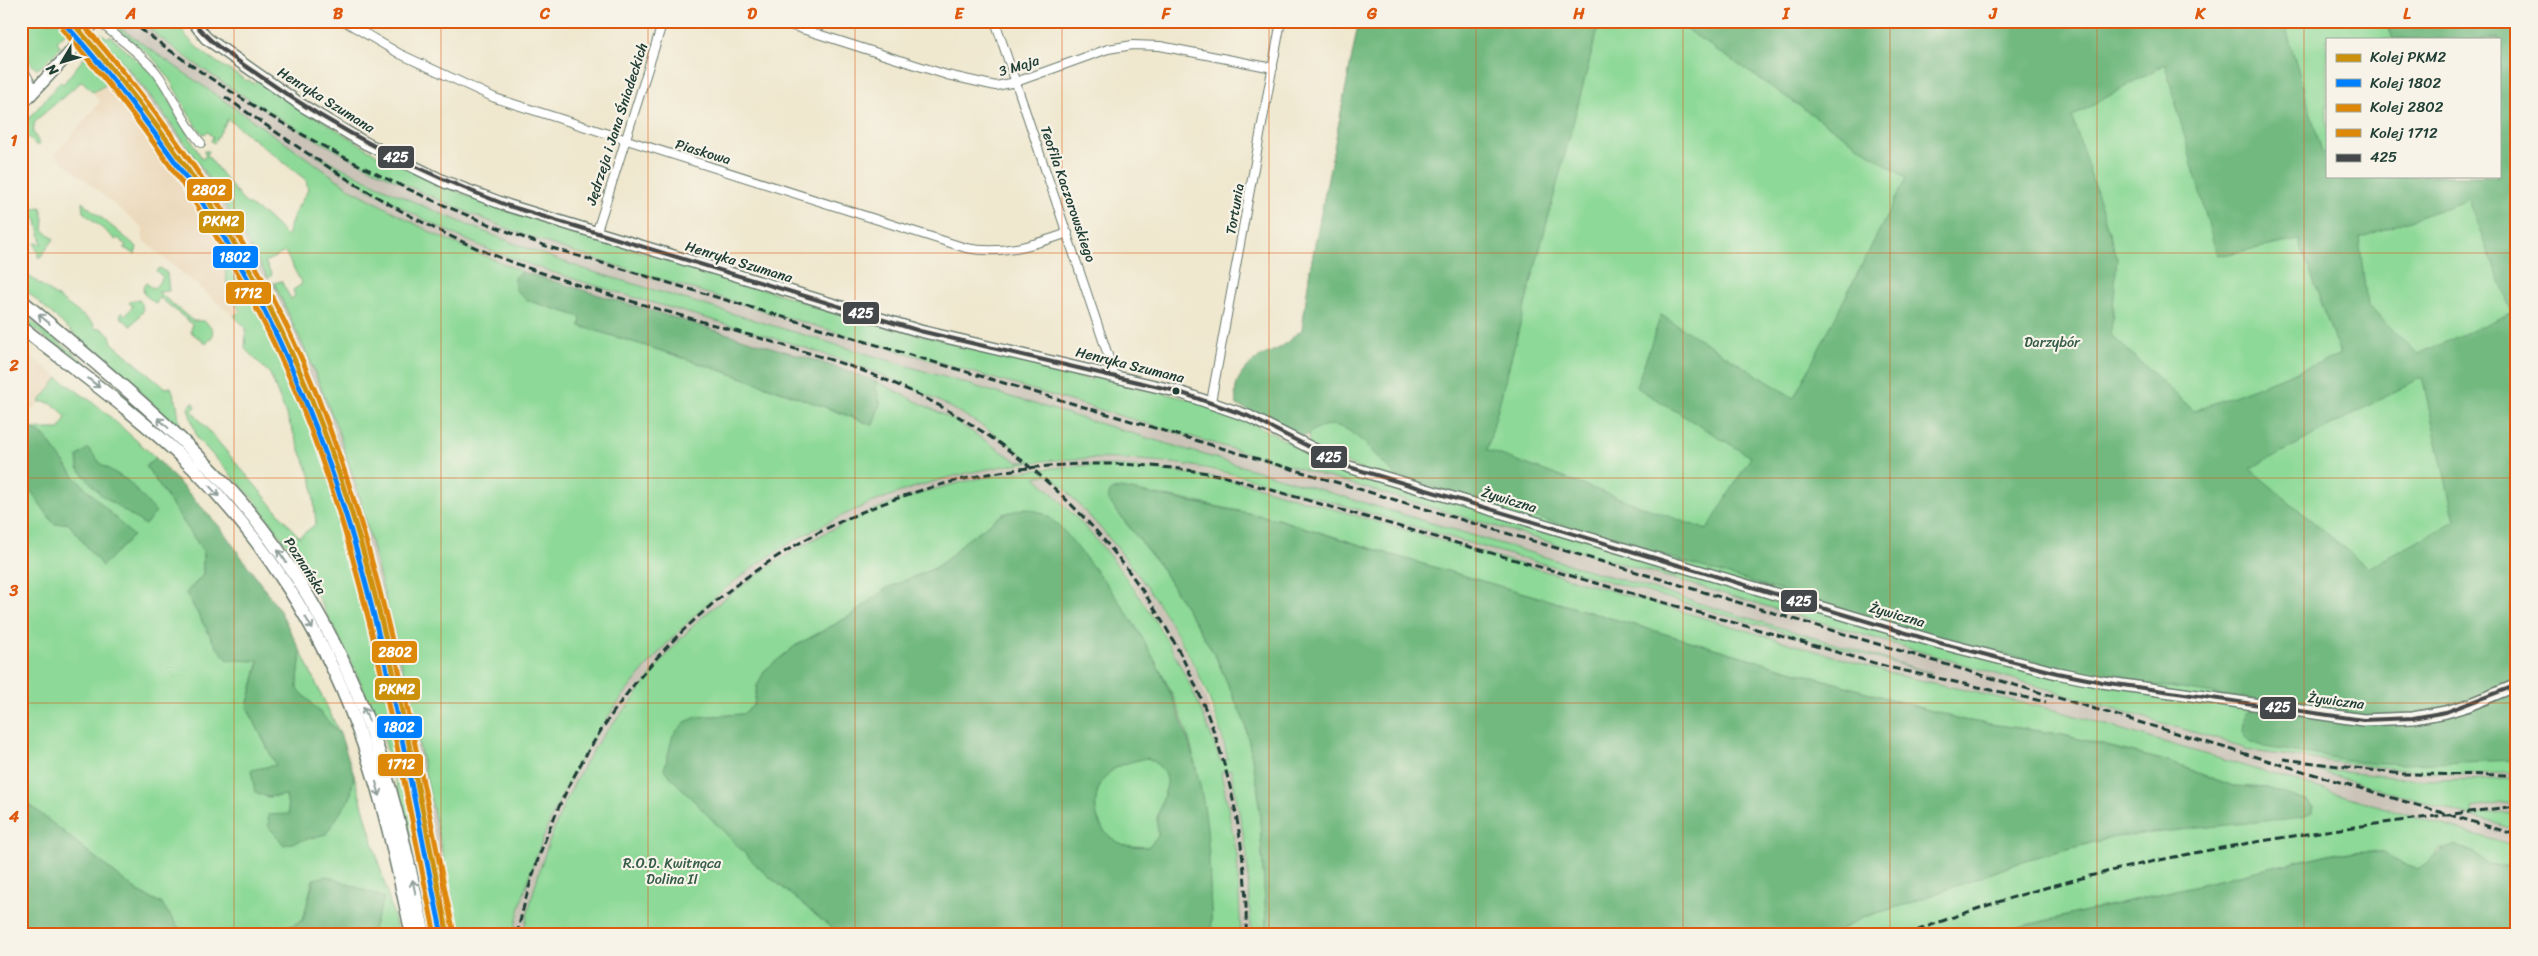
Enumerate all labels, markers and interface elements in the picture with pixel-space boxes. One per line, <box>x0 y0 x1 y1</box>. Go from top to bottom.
text: A <box>125 0 136 28</box>
text: B <box>333 0 344 28</box>
text: C <box>539 0 551 28</box>
text: D <box>747 0 757 28</box>
text: E <box>955 0 965 28</box>
text: F <box>1161 0 1172 28</box>
text: G <box>1366 0 1378 28</box>
text: H <box>1572 0 1585 28</box>
text: I <box>1782 0 1791 28</box>
text: J <box>1988 0 1998 28</box>
text: K <box>2194 0 2206 28</box>
text: L <box>2403 0 2411 28</box>
north arrow <box>38 38 88 88</box>
legend <box>2326 38 2500 178</box>
street label: Jędrzeja i Jana Śniadeckich <box>579 39 655 209</box>
text: Kolej PKM2 <box>2370 44 2447 70</box>
street label: 3 Maja <box>996 48 1043 84</box>
text: N <box>39 58 66 82</box>
street label: Henryka Szumana <box>272 60 380 141</box>
text: Kolej 1802 <box>2370 70 2441 96</box>
text: Kolej 2802 <box>2370 94 2444 120</box>
text: Kolej 1712 <box>2370 120 2438 146</box>
street label: Teofila Kaczorowskiego <box>1033 122 1103 266</box>
text: 1 <box>11 126 18 155</box>
street label: Piaskowa <box>672 132 734 172</box>
text: 425 <box>2370 144 2397 170</box>
line badge: 425 <box>377 145 415 169</box>
text: 425 <box>382 145 409 170</box>
line badge: 2802 <box>186 178 233 202</box>
text: 2802 <box>191 178 227 203</box>
street label: Tortunia <box>1218 181 1252 237</box>
text: PKM2 <box>203 209 240 234</box>
line badge: PKM2 <box>198 210 245 234</box>
street label: Henryka Szumana <box>682 234 797 290</box>
line badge: 1802 <box>212 245 259 269</box>
text: 1802 <box>219 245 252 270</box>
line badge: 1712 <box>225 281 272 305</box>
text: 1712 <box>234 281 263 306</box>
line badge: 425 <box>842 301 880 325</box>
text: 425 <box>847 301 874 326</box>
one-way arrow <box>38 314 51 325</box>
park label: Darzybór <box>2024 330 2081 355</box>
street label: Henryka Szumana <box>1073 339 1188 391</box>
text: 2 <box>8 351 19 380</box>
one-way arrow <box>87 377 100 388</box>
unlabelled marker <box>1171 386 1181 396</box>
one-way arrow <box>156 417 169 429</box>
line badge: 425 <box>1310 445 1348 469</box>
text: 425 <box>1315 445 1342 470</box>
street label: Żywiczna <box>1478 480 1541 521</box>
one-way arrow <box>208 485 220 498</box>
street label: Poznańska <box>277 532 333 600</box>
one-way arrow <box>277 550 287 564</box>
text: 3 <box>9 576 19 605</box>
line badge: 425 <box>1780 589 1818 613</box>
text: 425 <box>1785 589 1812 614</box>
street label: Żywiczna <box>1866 595 1929 635</box>
one-way arrow <box>304 616 314 630</box>
line badge: 2802 <box>371 640 418 664</box>
text: 2802 <box>377 640 413 665</box>
line badge: PKM2 <box>374 677 421 701</box>
text: PKM2 <box>379 677 416 702</box>
street label: Żywiczna <box>2306 685 2367 717</box>
text: 425 <box>2264 695 2291 720</box>
line badge: 425 <box>2259 696 2297 720</box>
one-way arrow <box>360 707 370 722</box>
line badge: 1802 <box>376 715 423 739</box>
text: 1802 <box>383 715 416 740</box>
text: 1712 <box>387 752 416 777</box>
line badge: 1712 <box>377 753 424 777</box>
one-way arrow <box>373 780 383 796</box>
text: 4 <box>8 802 19 831</box>
park label: R.O.D. Kwitnąca Dolina II <box>623 851 722 892</box>
one-way arrow <box>409 880 418 896</box>

